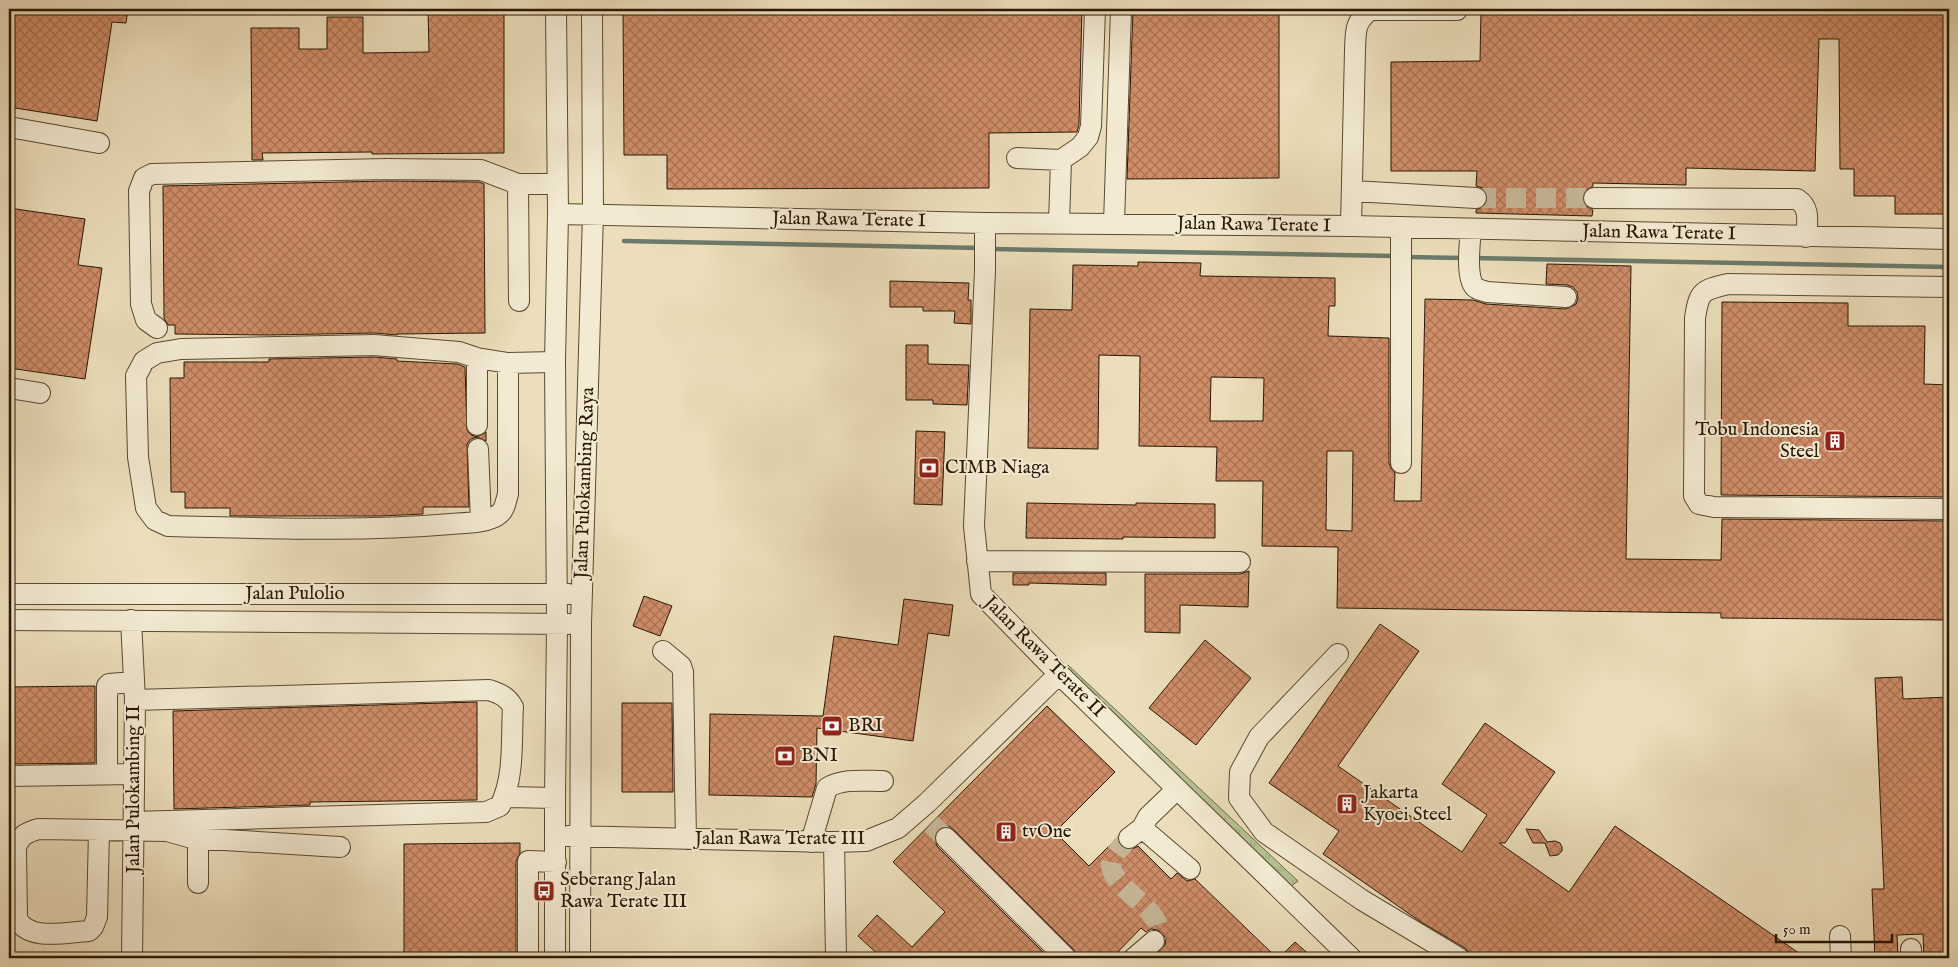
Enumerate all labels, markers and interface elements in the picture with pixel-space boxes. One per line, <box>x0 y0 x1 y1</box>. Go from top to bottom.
street label: Jalan Rawa Terate I <box>770 207 926 233</box>
street label: Jalan Rawa Terate I <box>1175 212 1331 238</box>
street label: Jalan Rawa Terate I <box>1580 220 1736 246</box>
street label: Jalan Pulokambing Raya <box>570 386 600 581</box>
place label: Tobu Indonesia Steel <box>1695 418 1820 464</box>
building icon: Tobu Indonesia Steel <box>1823 429 1847 453</box>
bank icon: CIMB Niaga <box>917 456 941 480</box>
place label: CIMB Niaga <box>945 456 1050 480</box>
street label: Jalan Pulolio <box>243 582 345 606</box>
street label: Jalan Rawa Terate II <box>977 590 1110 723</box>
street label: Jalan Pulokambing II <box>122 705 146 875</box>
bank icon: BRI <box>820 714 844 738</box>
place label: BRI <box>848 714 883 738</box>
bank icon: BNI <box>773 744 797 768</box>
place label: BNI <box>801 744 838 768</box>
place label: Jakarta Kyoei Steel <box>1361 781 1452 827</box>
building icon: Jakarta Kyoei Steel <box>1335 792 1359 816</box>
building icon: tvOne <box>994 820 1018 844</box>
place label: tvOne <box>1022 820 1072 844</box>
street label: Jalan Rawa Terate III <box>693 827 865 851</box>
place label: Seberang Jalan Rawa Terate III <box>560 868 687 914</box>
bus stop icon: Seberang Jalan Rawa Terate III <box>532 879 556 903</box>
scale bar <box>1776 912 1892 944</box>
text: 50 m <box>1783 920 1811 939</box>

